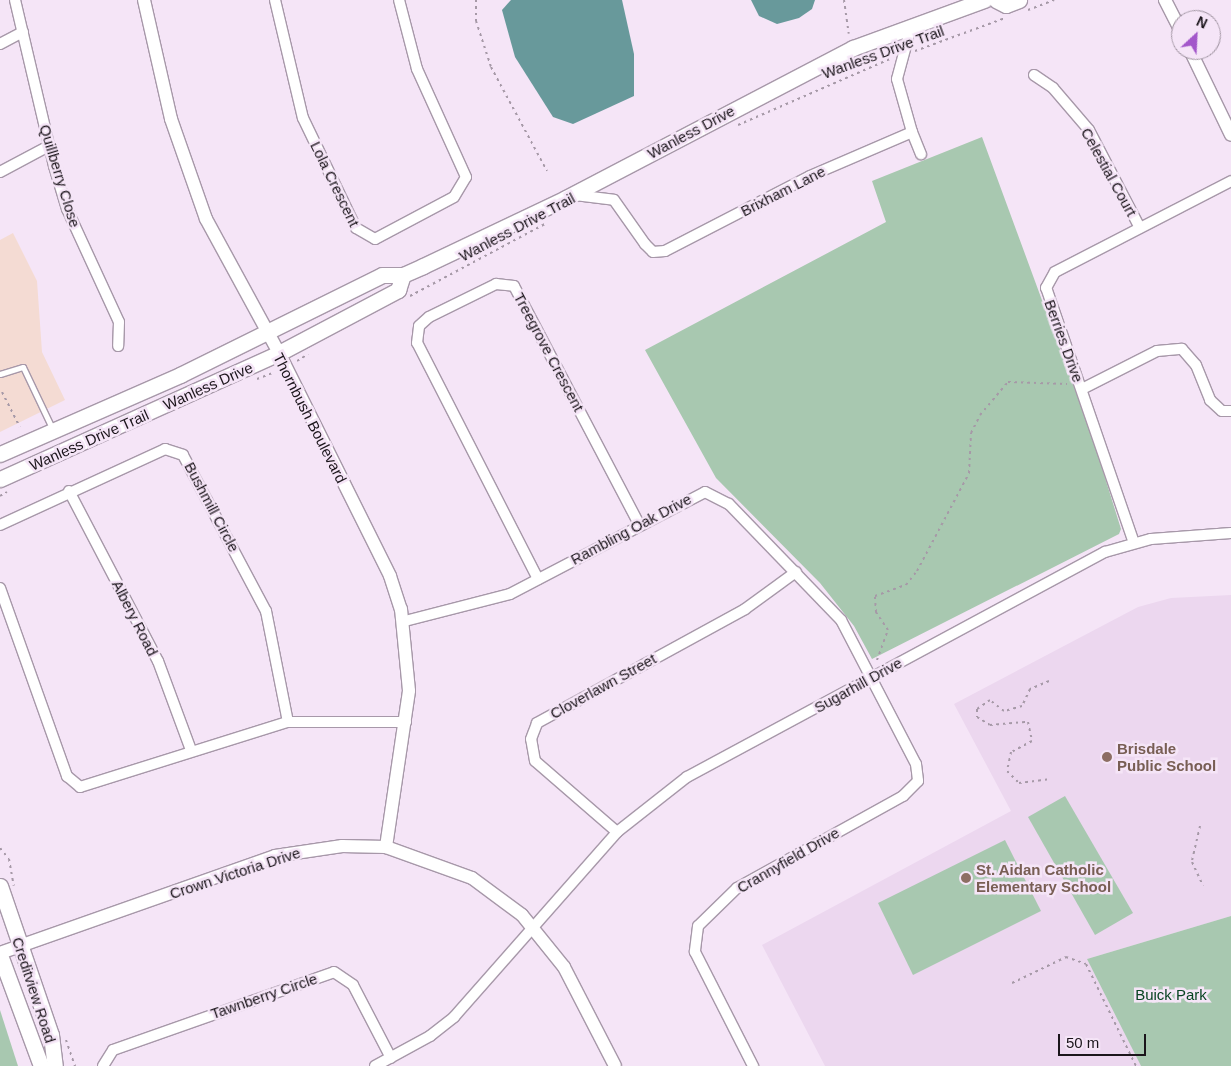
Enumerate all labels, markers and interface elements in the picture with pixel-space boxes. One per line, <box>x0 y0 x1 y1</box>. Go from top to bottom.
north arrow <box>1171 10 1221 60</box>
text: N <box>1194 13 1210 32</box>
street label: Wanless Drive Trail <box>819 21 947 83</box>
street label: Wanless Drive <box>644 101 738 163</box>
street label: Quillberry Close <box>36 122 84 230</box>
street label: Celestial Court <box>1077 125 1141 219</box>
street label: Lola Crescent <box>307 138 363 230</box>
street label: Brixham Lane <box>738 162 828 220</box>
street label: Wanless Drive Trail <box>456 189 578 265</box>
street label: Treegrove Crescent <box>510 290 588 414</box>
street label: Berries Drive <box>1041 297 1087 385</box>
street label: Thornbush Boulevard <box>269 350 351 486</box>
street label: Wanless Drive <box>160 358 256 414</box>
street label: Wanless Drive Trail <box>26 406 152 474</box>
street label: Bushmill Circle <box>181 459 243 555</box>
street label: Rambling Oak Drive <box>568 490 694 568</box>
street label: Albery Road <box>108 577 162 659</box>
street label: Cloverlawn Street <box>547 649 659 723</box>
street label: Sugarhill Drive <box>811 653 905 717</box>
place label: Brisdale Public School <box>1117 739 1216 774</box>
marker: Brisdale Public School <box>1101 751 1113 763</box>
street label: Crannyfield Drive <box>734 823 842 897</box>
street label: Crown Victoria Drive <box>167 843 303 903</box>
place label: St. Aidan Catholic Elementary School <box>976 860 1111 895</box>
marker: St. Aidan Catholic Elementary School <box>960 872 972 884</box>
street label: Creditview Road <box>8 935 60 1045</box>
street label: Tawnberry Circle <box>208 969 320 1023</box>
park label: Buick Park <box>1135 986 1207 1004</box>
scale bar <box>1061 1024 1148 1056</box>
text: 50 m <box>1066 1034 1099 1051</box>

